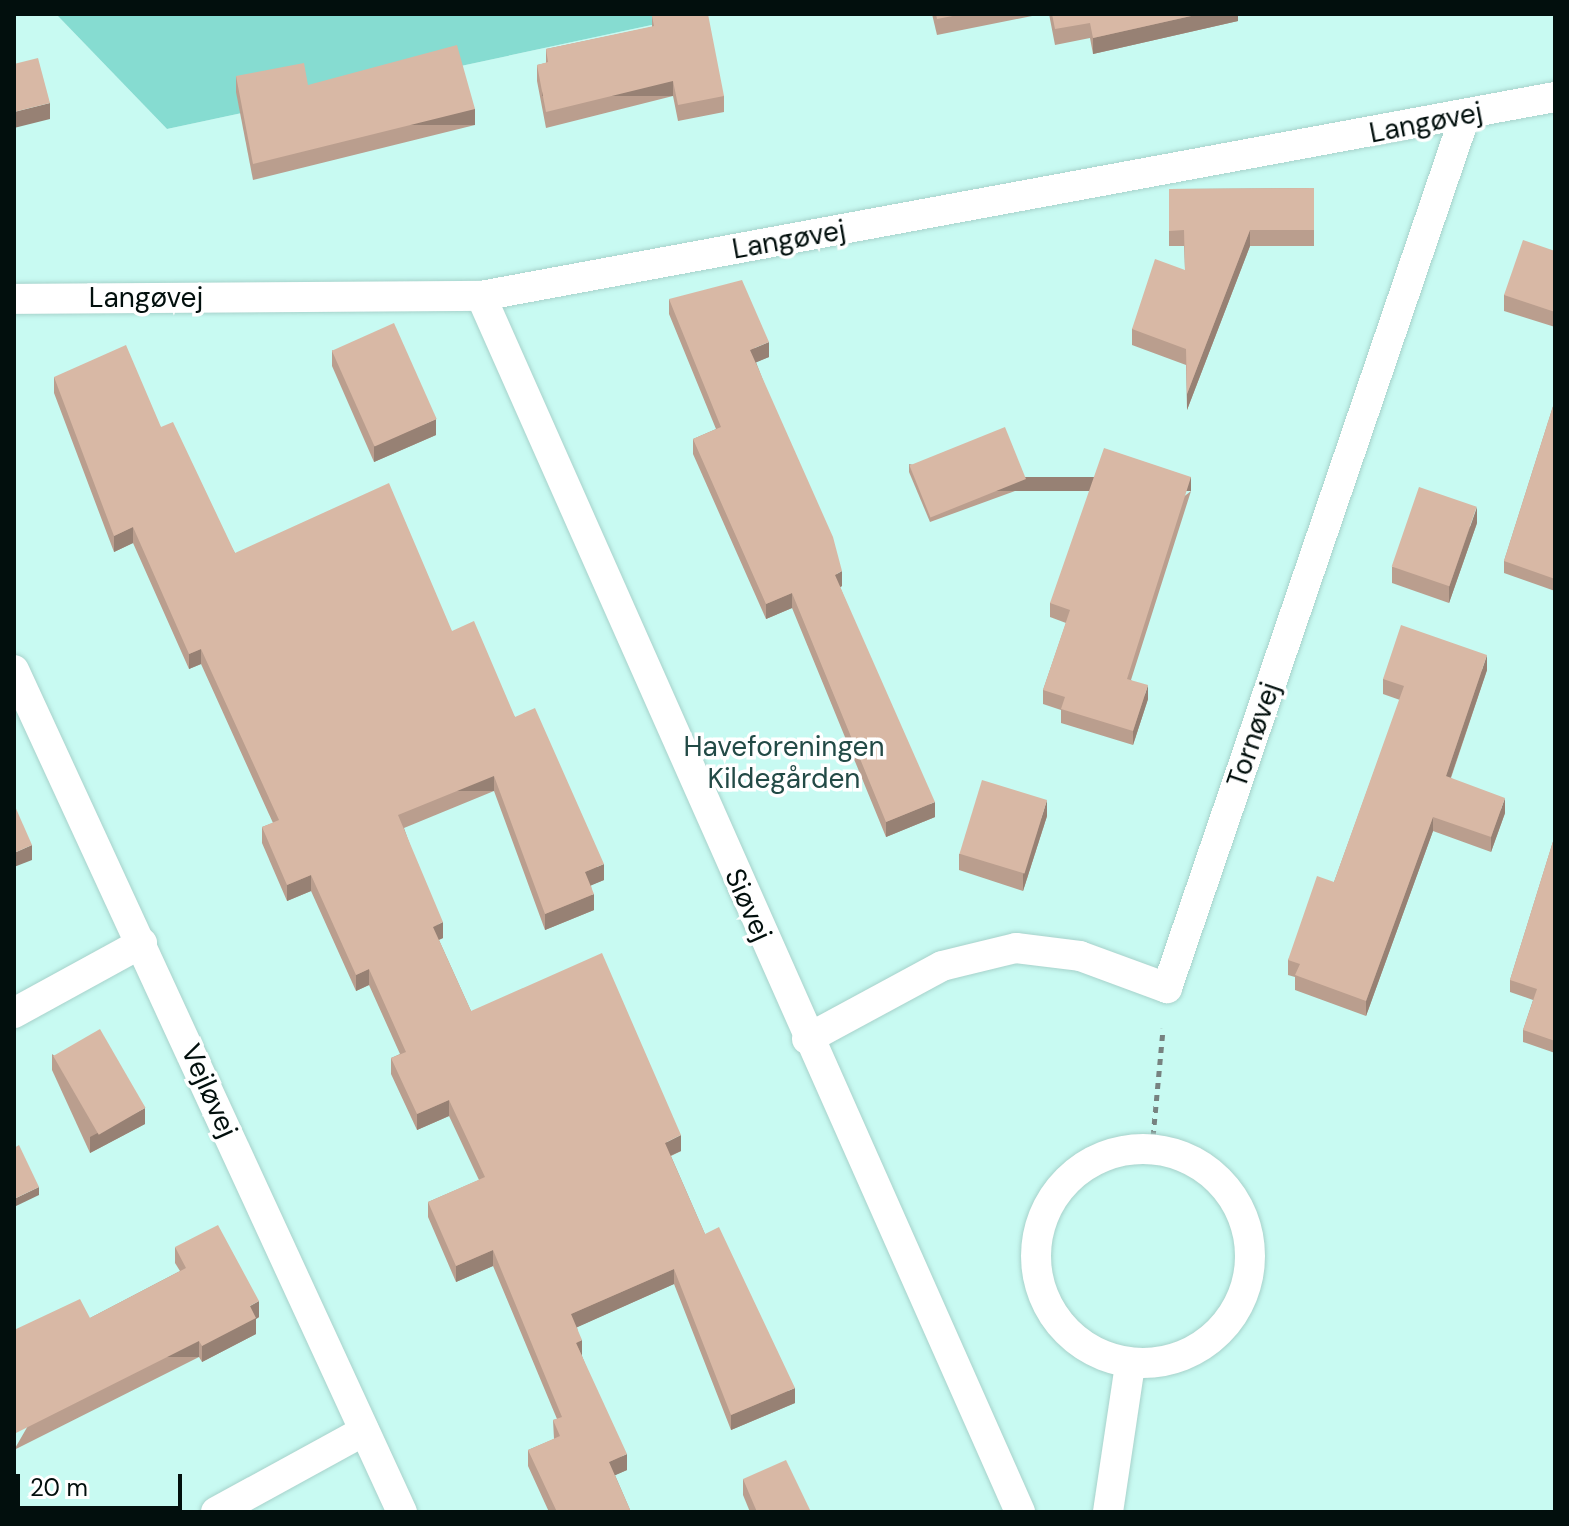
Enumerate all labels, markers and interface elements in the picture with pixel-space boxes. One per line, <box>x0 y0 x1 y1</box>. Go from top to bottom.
street label: Langøvej <box>1367 96 1485 150</box>
street label: Langøvej <box>730 214 848 266</box>
street label: Langøvej <box>89 281 203 315</box>
street label: Tornøvej <box>1220 678 1288 792</box>
park label: Haveforeningen Kildegården <box>684 730 884 796</box>
street label: Siøvej <box>717 864 779 946</box>
street label: Vejløvej <box>174 1039 244 1143</box>
scale bar <box>20 1458 186 1508</box>
text: 20 m <box>30 1472 88 1503</box>

